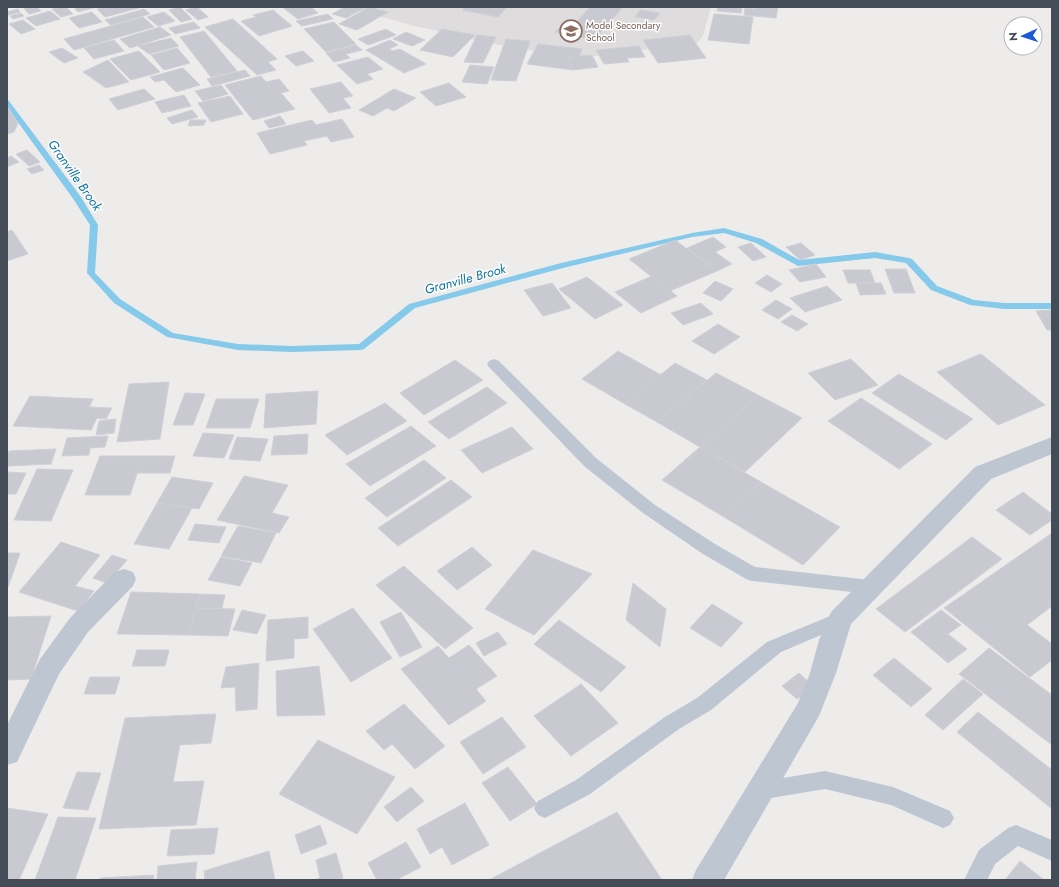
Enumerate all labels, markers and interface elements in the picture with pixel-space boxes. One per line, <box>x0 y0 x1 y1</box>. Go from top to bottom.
north arrow <box>1003 16 1043 56</box>
school or university icon: Model Secondary School <box>558 18 584 44</box>
place label: Model Secondary School <box>586 18 661 45</box>
text: N <box>1005 32 1021 41</box>
water label: Granville Brook <box>43 135 107 215</box>
water label: Granville Brook <box>422 259 508 299</box>

